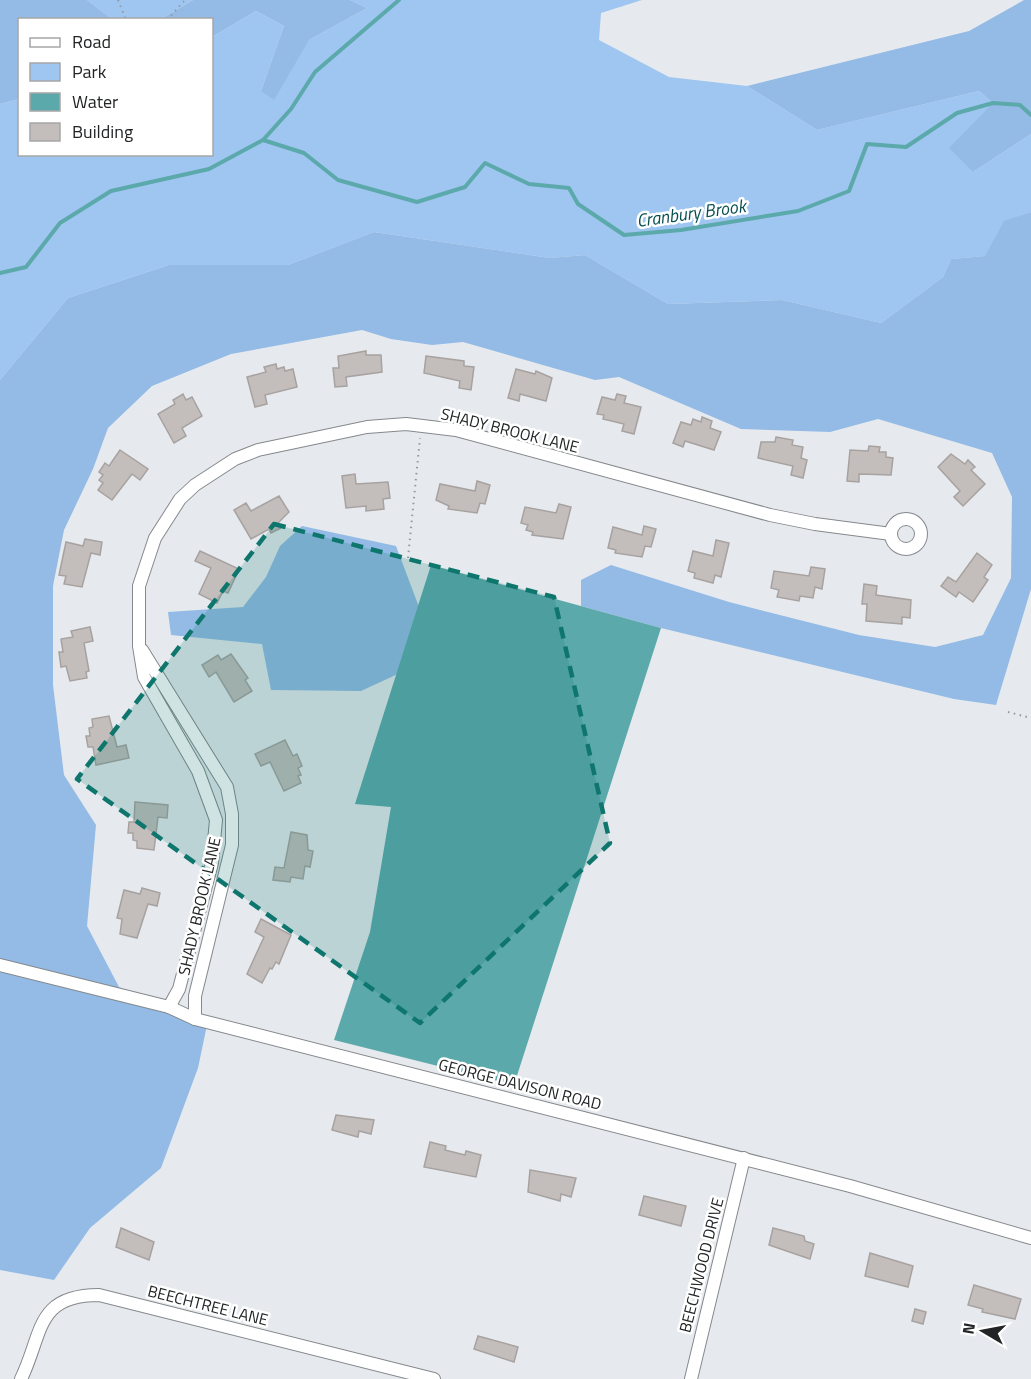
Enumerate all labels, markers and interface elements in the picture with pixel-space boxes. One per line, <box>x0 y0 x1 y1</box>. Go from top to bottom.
legend <box>18 18 213 156</box>
text: Road <box>72 28 111 55</box>
text: Park <box>72 58 107 85</box>
text: Water <box>72 88 118 115</box>
text: Building <box>72 118 133 145</box>
water label: Cranbury Brook <box>635 192 749 234</box>
street label: SHADY BROOK LANE <box>439 401 582 459</box>
street label: SHADY BROOK LANE <box>171 834 227 978</box>
street label: GEORGE DAVISON ROAD <box>436 1052 604 1116</box>
street label: BEECHWOOD DRIVE <box>673 1195 729 1335</box>
street label: BEECHTREE LANE <box>145 1278 271 1332</box>
north arrow <box>953 1301 1013 1361</box>
text: N <box>955 1321 981 1336</box>

